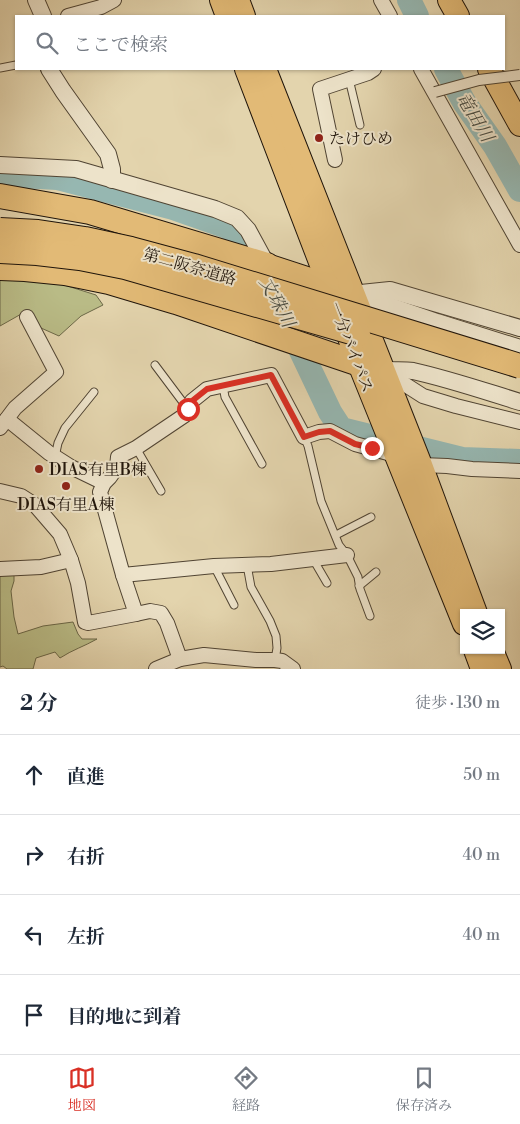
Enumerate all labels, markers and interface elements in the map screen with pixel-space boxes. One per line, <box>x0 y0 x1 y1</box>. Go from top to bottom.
search box <box>15 15 505 70</box>
icon: search <box>33 29 61 57</box>
text: ここで検索 <box>73 33 168 57</box>
water label: 竜田川 <box>451 88 499 148</box>
place label: たけひめ <box>329 129 393 149</box>
marker: たけひめ <box>313 132 325 144</box>
street label: 第二阪奈道路 <box>141 244 239 290</box>
water label: 文珠川 <box>254 273 300 333</box>
street label: 一分バイパス <box>325 299 378 396</box>
route start <box>177 398 200 421</box>
route end <box>361 437 384 460</box>
place label: DIAS有里B棟 <box>49 460 147 480</box>
marker: DIAS有里B棟 <box>33 463 45 475</box>
marker: DIAS有里A棟 <box>60 480 72 492</box>
place label: DIAS有里A棟 <box>17 495 115 515</box>
map controls <box>460 609 505 654</box>
button: layers <box>460 609 505 654</box>
text: 2 分 <box>20 691 58 717</box>
text: 徒歩 · 130 m <box>415 693 500 713</box>
icon: ahead <box>20 761 48 789</box>
text: 直進 <box>67 765 105 789</box>
text: 50 m <box>463 765 500 785</box>
icon: right <box>20 841 48 869</box>
text: 右折 <box>67 845 105 869</box>
text: 40 m <box>463 845 500 865</box>
icon: left <box>20 921 48 949</box>
text: 左折 <box>67 925 105 949</box>
text: 40 m <box>463 925 500 945</box>
icon: arrive <box>20 1001 48 1029</box>
text: 目的地に到着 <box>67 1005 181 1029</box>
tab: 地図 <box>68 1064 96 1115</box>
tab: 経路 <box>232 1064 260 1115</box>
tab: 保存済み <box>396 1064 452 1115</box>

